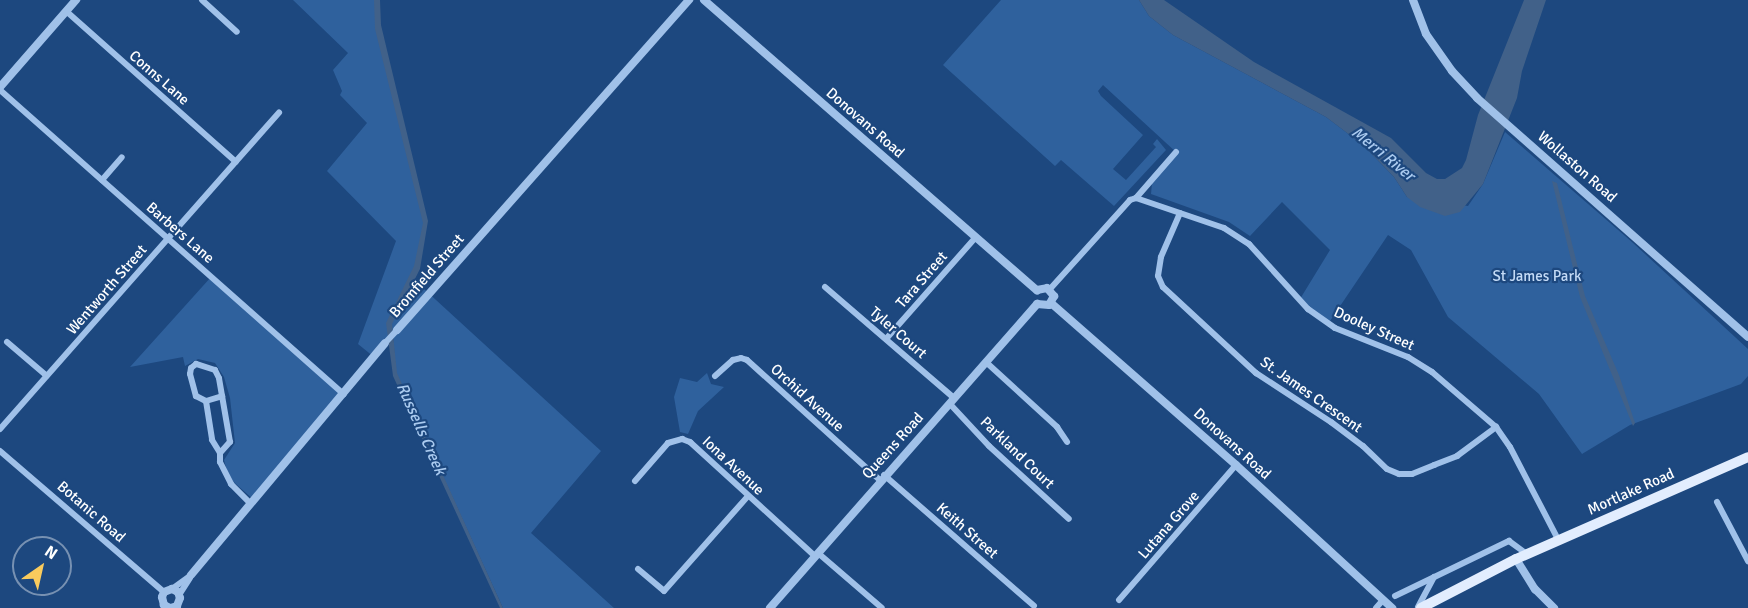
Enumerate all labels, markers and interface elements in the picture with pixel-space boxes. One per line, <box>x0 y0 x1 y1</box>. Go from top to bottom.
street label: Conns Lane <box>125 47 193 109</box>
street label: Donovans Road <box>822 84 908 162</box>
water label: Merri River <box>1348 123 1418 185</box>
street label: Wollaston Road <box>1534 128 1620 206</box>
street label: Barbers Lane <box>142 199 218 267</box>
street label: Bromfield Street <box>386 231 468 321</box>
street label: Wentworth Street <box>63 241 151 339</box>
street label: Tara Street <box>892 248 952 312</box>
park label: St James Park <box>1493 268 1581 286</box>
street label: Tyler Court <box>866 303 930 363</box>
street label: Dooley Street <box>1331 303 1417 355</box>
street label: St. James Crescent <box>1257 353 1365 437</box>
street label: Orchid Avenue <box>767 360 847 436</box>
water label: Russells Creek <box>392 380 450 478</box>
street label: Donovans Road <box>1190 405 1274 483</box>
street label: Queens Road <box>859 409 927 483</box>
street label: Parkland Court <box>976 413 1058 493</box>
street label: Iona Avenue <box>698 433 768 499</box>
street label: Mortlake Road <box>1585 465 1677 519</box>
street label: Botanic Road <box>53 478 129 546</box>
street label: Lutana Grove <box>1135 487 1203 563</box>
street label: Keith Street <box>932 499 1002 563</box>
north arrow <box>12 536 72 596</box>
text: N <box>41 541 61 564</box>

